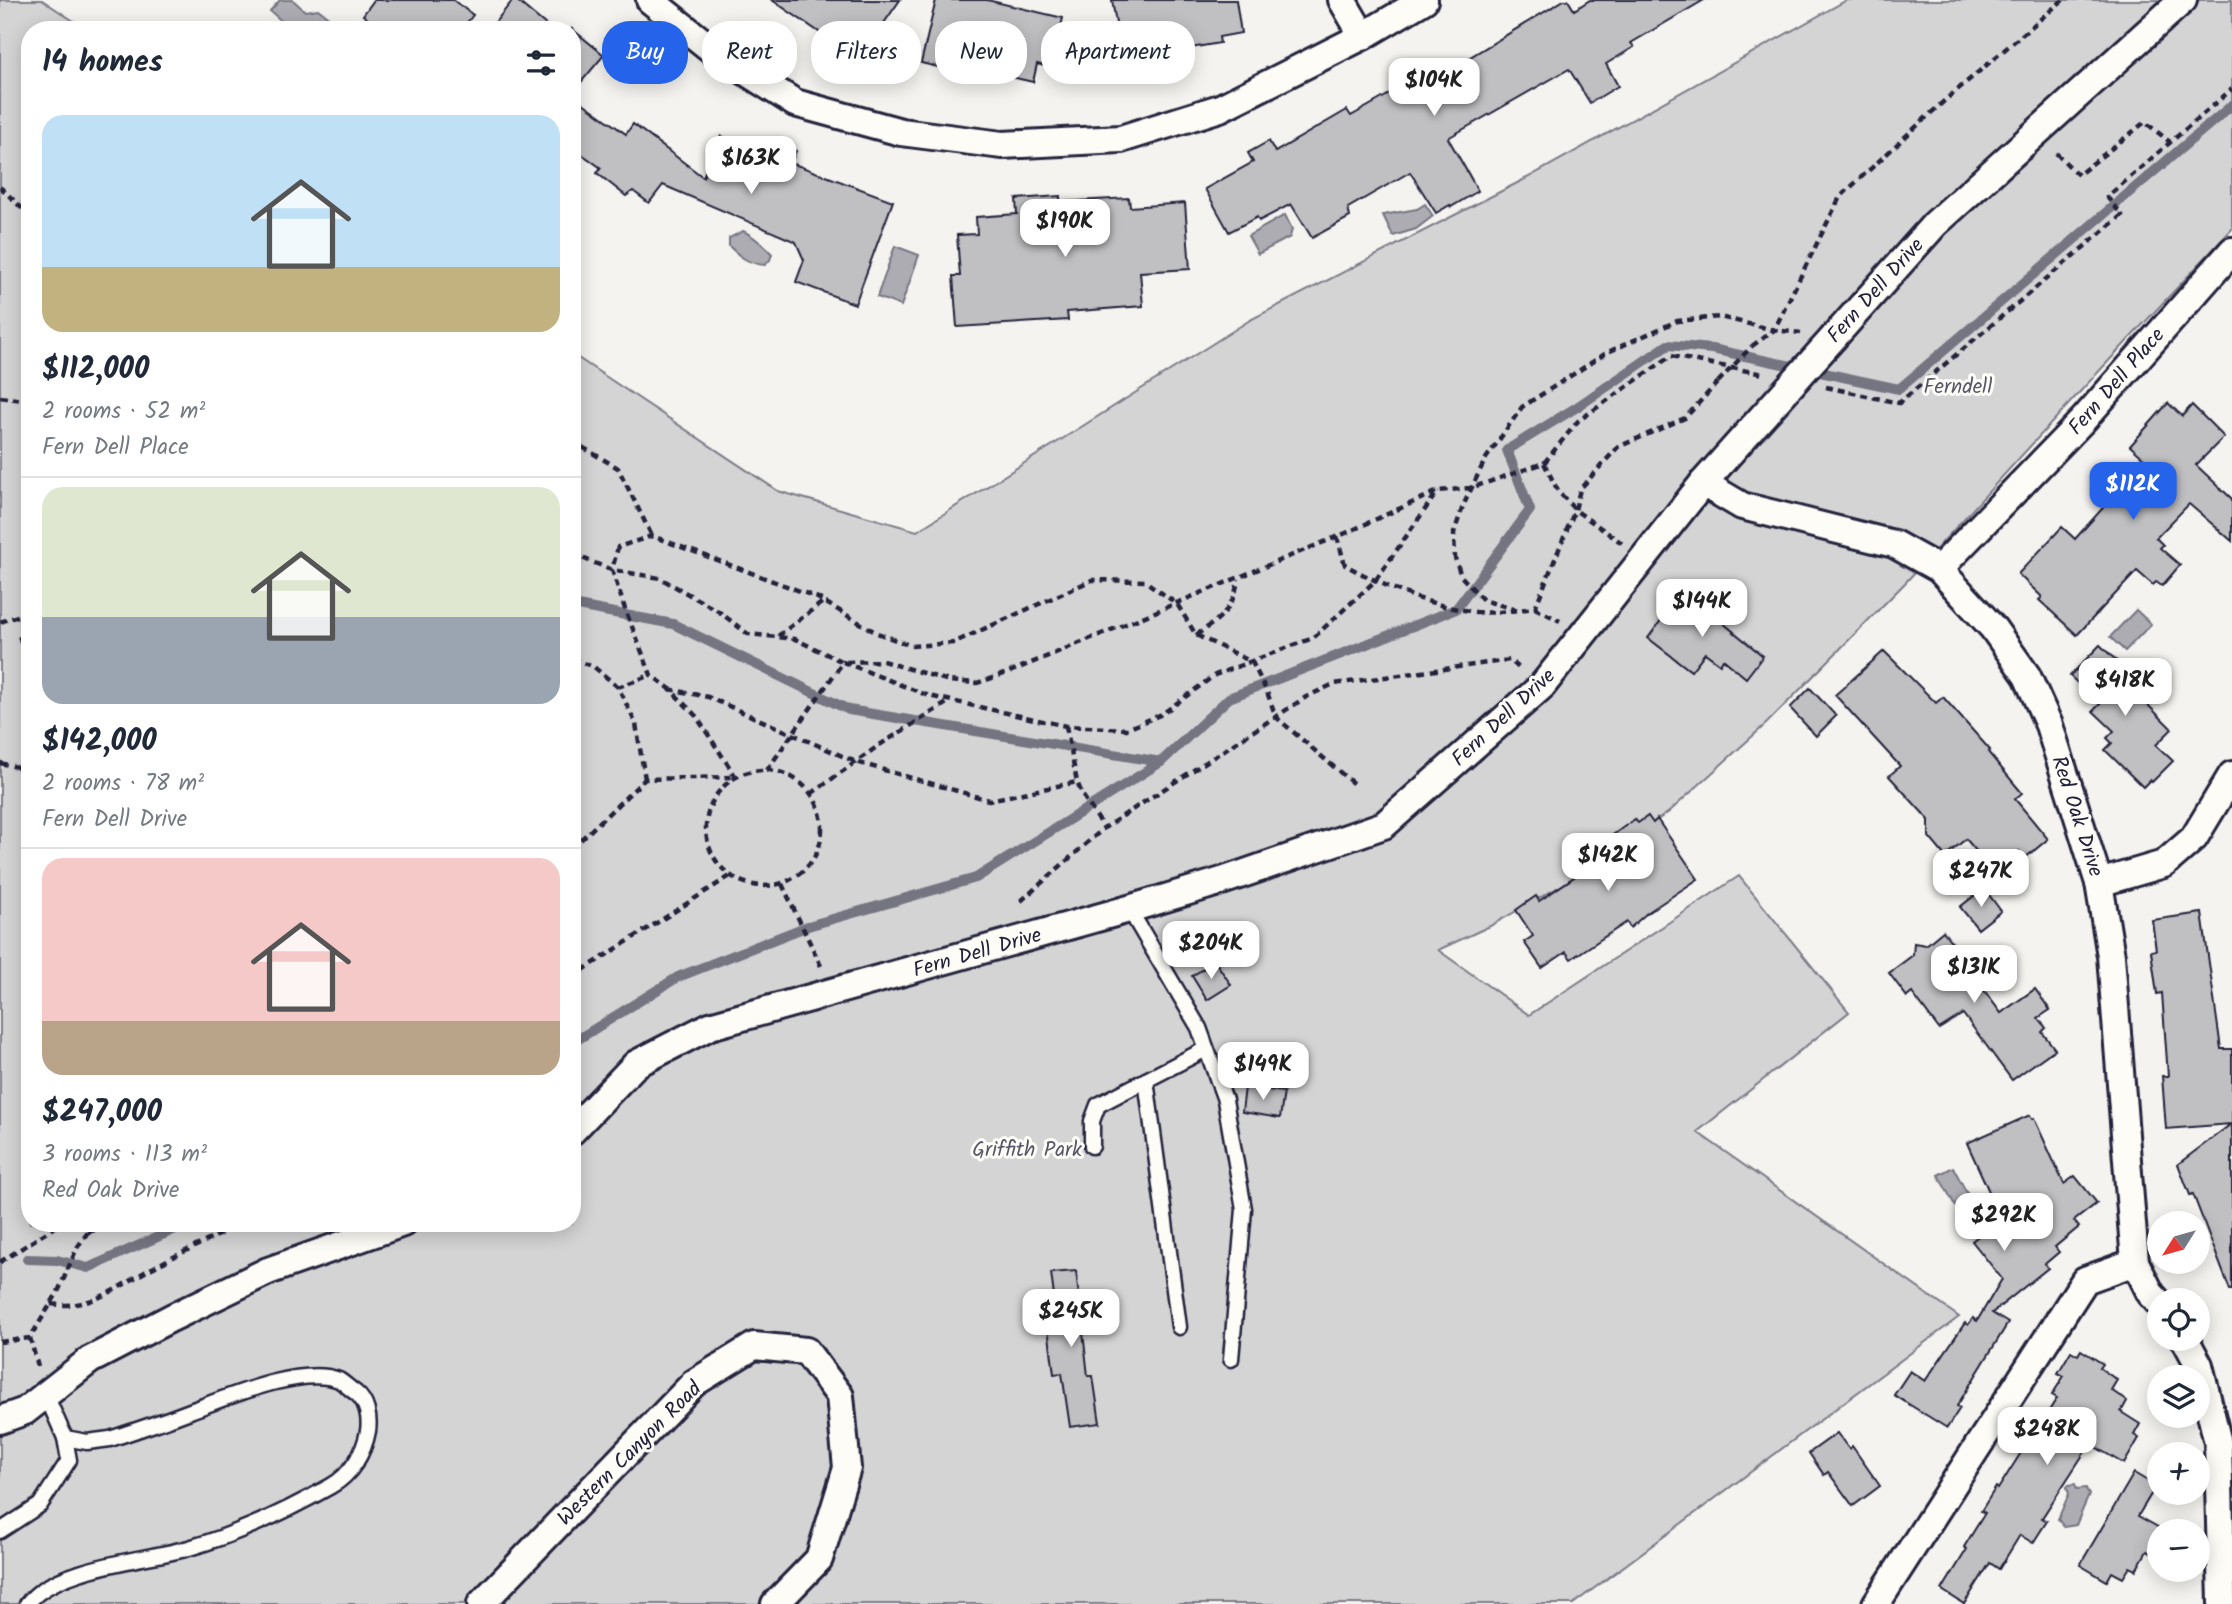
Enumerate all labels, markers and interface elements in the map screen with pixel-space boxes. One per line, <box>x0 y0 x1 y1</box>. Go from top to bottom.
chip: Buy <box>602 21 688 84</box>
chip: Rent <box>702 21 797 84</box>
chip: Filters <box>811 21 921 84</box>
chip: New <box>935 21 1027 84</box>
chip: Apartment <box>1041 21 1195 84</box>
text: 14 homes <box>42 39 163 87</box>
icon: filters <box>522 44 560 82</box>
pin: $104K <box>1385 58 1483 118</box>
text: $104K <box>1405 63 1463 99</box>
pin: $163K <box>702 136 800 196</box>
text: $163K <box>721 141 781 177</box>
icon: home <box>238 161 364 287</box>
pin: $190K <box>1016 200 1114 259</box>
text: $190K <box>1036 204 1094 240</box>
street label: Fern Dell Drive <box>1820 230 1933 351</box>
street label: Fern Dell Place <box>2061 320 2174 443</box>
text: $112,000 <box>42 346 149 394</box>
park label: Ferndell <box>1924 371 1992 404</box>
text: 2 rooms · 52 m² <box>42 394 205 430</box>
text: Fern Dell Place <box>42 430 189 466</box>
pin: $112K <box>2084 462 2182 522</box>
text: $112K <box>2106 467 2160 503</box>
icon: home <box>238 533 364 659</box>
pin: $144K <box>1653 580 1751 639</box>
text: $144K <box>1672 584 1732 620</box>
pin: $418K <box>2076 658 2174 718</box>
street label: Fern Dell Drive <box>1444 660 1564 775</box>
text: $418K <box>2095 663 2155 699</box>
text: $142,000 <box>42 718 157 766</box>
street label: Red Oak Drive <box>2042 752 2112 882</box>
text: 2 rooms · 78 m² <box>42 766 204 802</box>
text: Fern Dell Drive <box>42 802 187 838</box>
pin: $142K <box>1559 834 1657 893</box>
text: $142K <box>1578 838 1638 874</box>
pin: $247K <box>1932 850 2030 909</box>
text: $247K <box>1949 854 2013 890</box>
icon: home <box>238 904 364 1030</box>
street label: Fern Dell Drive <box>909 919 1046 988</box>
pin: $204K <box>1162 922 1260 981</box>
text: $204K <box>1178 926 1244 962</box>
pin: $131K <box>1925 946 2023 1005</box>
text: $131K <box>1947 950 2001 986</box>
pin: $149K <box>1214 1042 1312 1102</box>
text: $149K <box>1234 1047 1292 1083</box>
text: $247,000 <box>42 1089 162 1137</box>
park label: Griffith Park <box>972 1134 1082 1167</box>
text: 3 rooms · 113 m² <box>42 1137 207 1173</box>
text: Red Oak Drive <box>42 1173 179 1209</box>
pin: $292K <box>1955 1194 2053 1253</box>
text: $292K <box>1971 1198 2037 1234</box>
north arrow <box>2147 1211 2210 1274</box>
map controls <box>2147 1211 2210 1582</box>
button: locate <box>2147 1288 2210 1351</box>
pin: $245K <box>1022 1290 1120 1349</box>
text: $245K <box>1038 1294 1104 1330</box>
button: layers <box>2147 1365 2210 1428</box>
street label: Western Canyon Road <box>550 1374 711 1534</box>
pin: $248K <box>1998 1408 2096 1467</box>
text: $248K <box>2014 1412 2080 1448</box>
button: + <box>2147 1442 2210 1505</box>
button: − <box>2147 1519 2210 1582</box>

